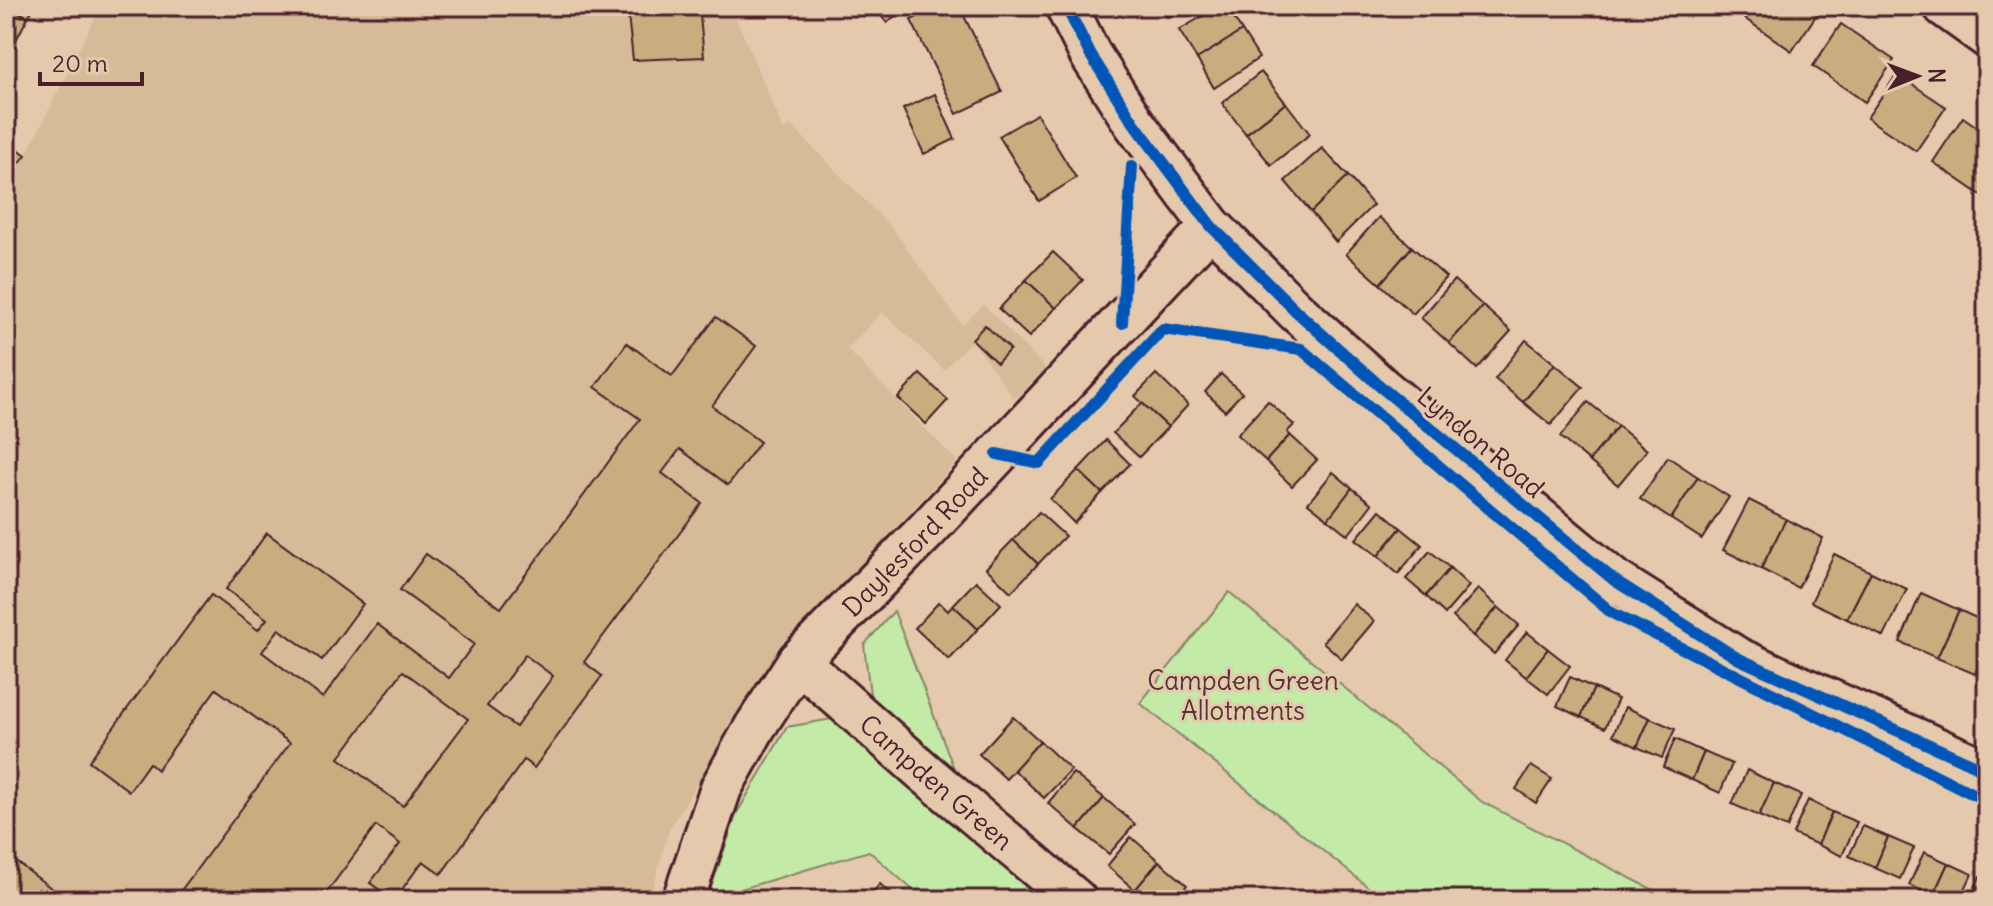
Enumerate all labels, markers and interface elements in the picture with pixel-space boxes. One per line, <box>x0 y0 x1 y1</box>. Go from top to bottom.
scale bar <box>40 36 142 86</box>
north arrow <box>1877 36 1957 116</box>
text: 20 m <box>52 48 108 78</box>
text: N <box>1923 68 1951 83</box>
street label: Lyndon Road <box>1411 379 1551 505</box>
street label: Daylesford Road <box>835 460 994 623</box>
park label: Campden Green Allotments <box>1147 664 1339 727</box>
street label: Campden Green <box>853 707 1020 857</box>

